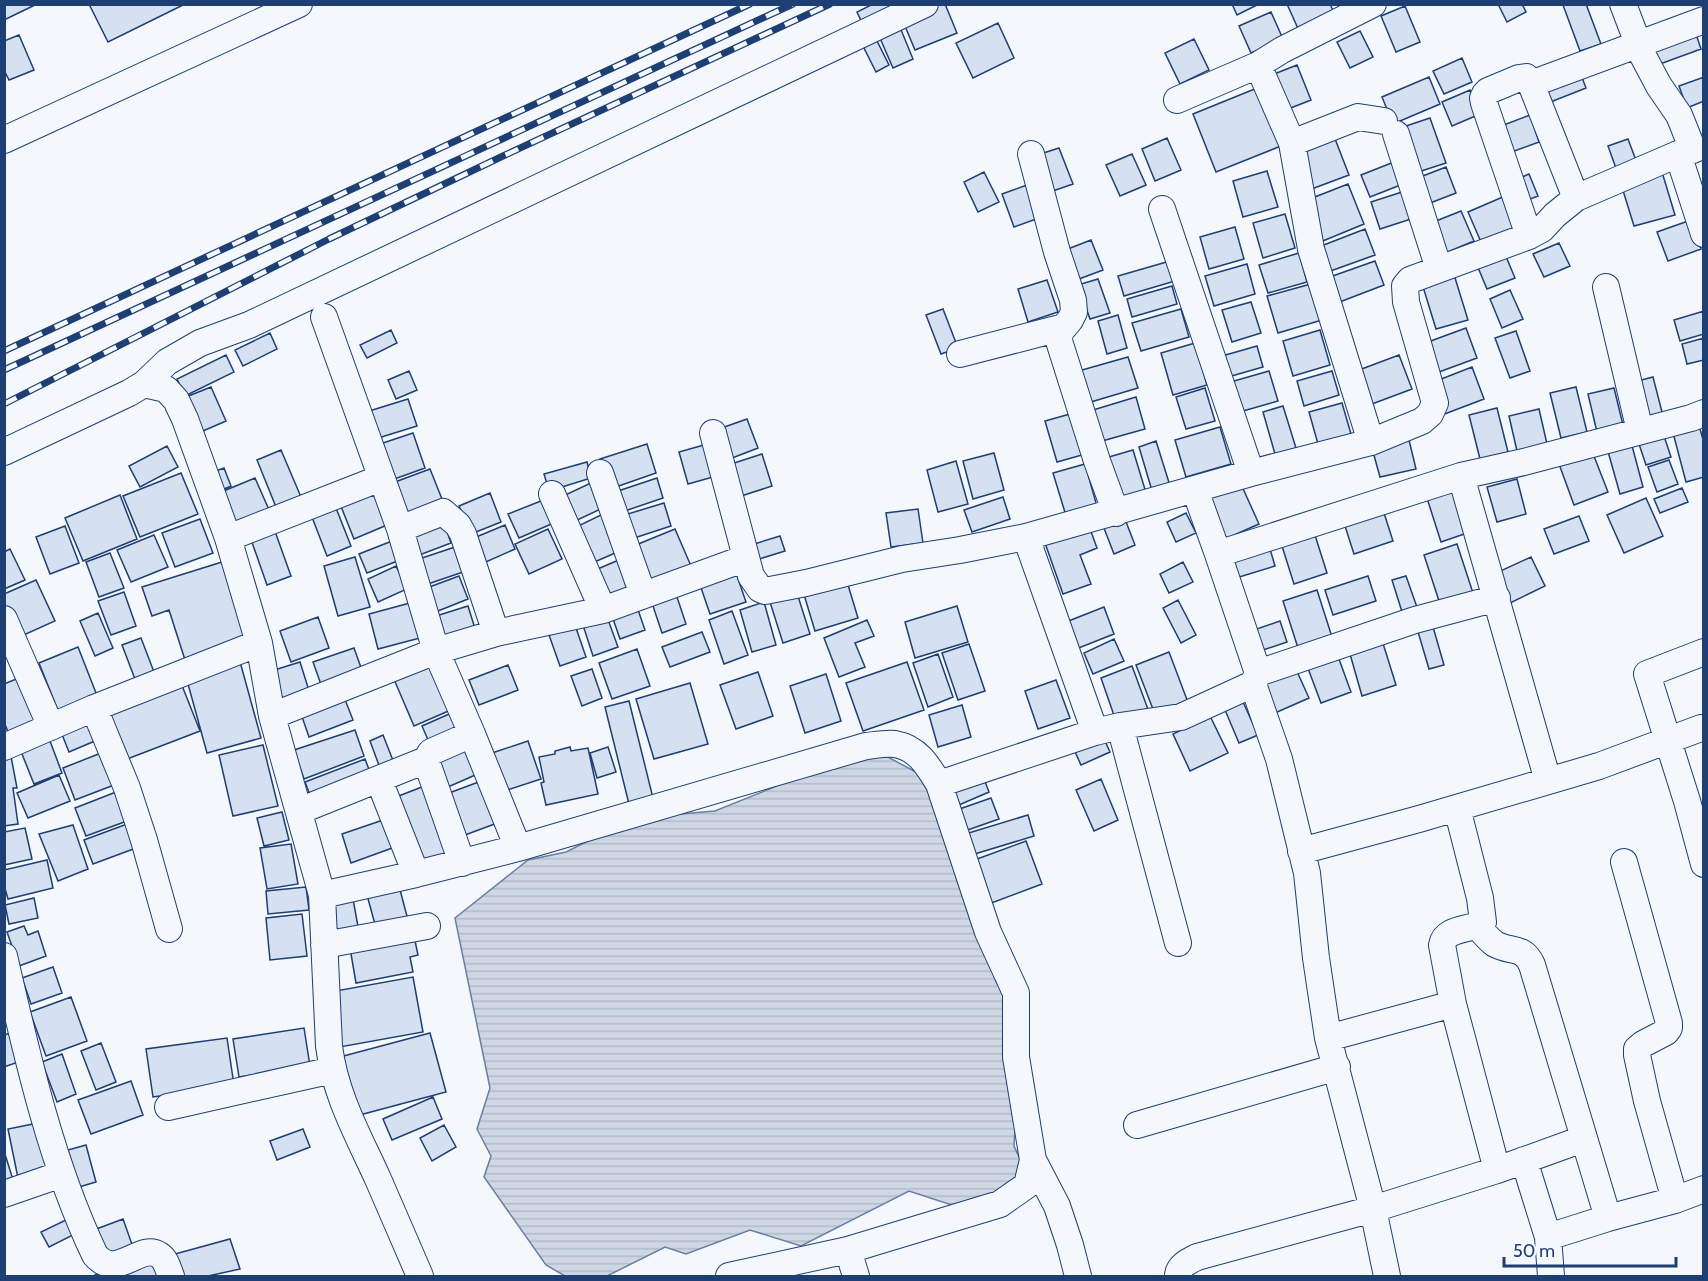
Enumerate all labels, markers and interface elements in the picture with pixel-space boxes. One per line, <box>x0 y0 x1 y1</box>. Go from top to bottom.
scale bar <box>1504 1230 1676 1268</box>
text: 50 m <box>1513 1240 1555 1262</box>

